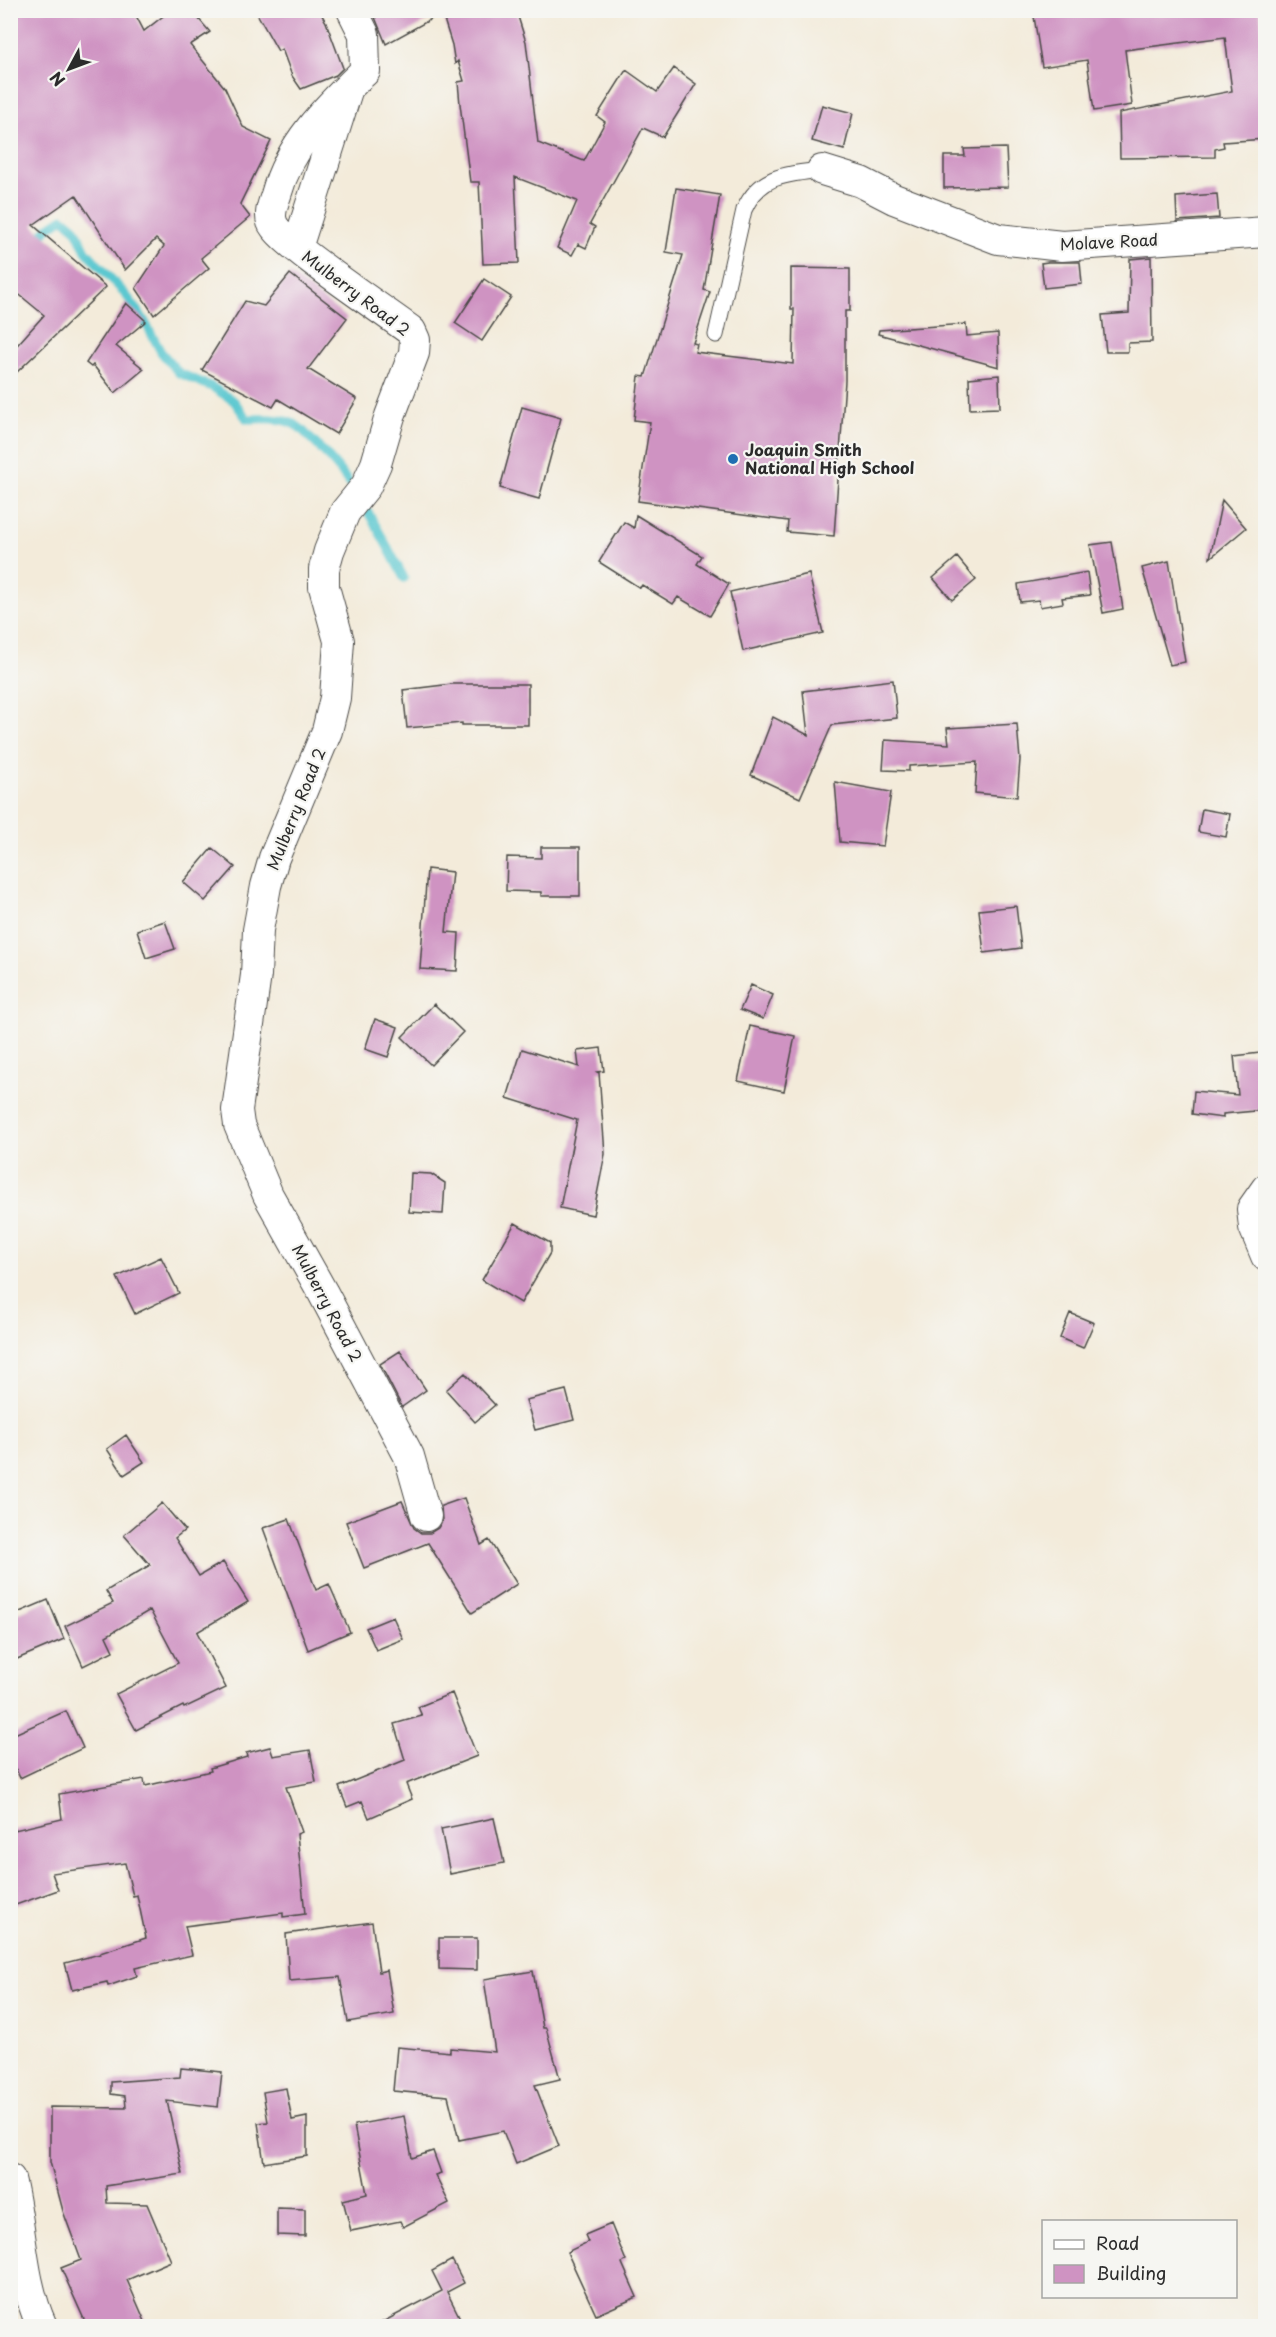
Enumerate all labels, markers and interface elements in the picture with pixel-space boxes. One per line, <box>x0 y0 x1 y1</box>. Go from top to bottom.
north arrow <box>39 39 99 99</box>
text: N <box>44 67 70 92</box>
street label: Molave Road <box>1059 226 1159 256</box>
street label: Mulberry Road 2 <box>297 244 416 341</box>
place label: Joaquin Smith National High School <box>745 437 914 479</box>
marker: Joaquin Smith National High School <box>726 452 740 466</box>
street label: Mulberry Road 2 <box>260 744 331 873</box>
street label: Mulberry Road 2 <box>287 1240 369 1366</box>
legend <box>1042 2220 1237 2298</box>
text: Road <box>1096 2229 1140 2256</box>
text: Building <box>1096 2259 1166 2286</box>

